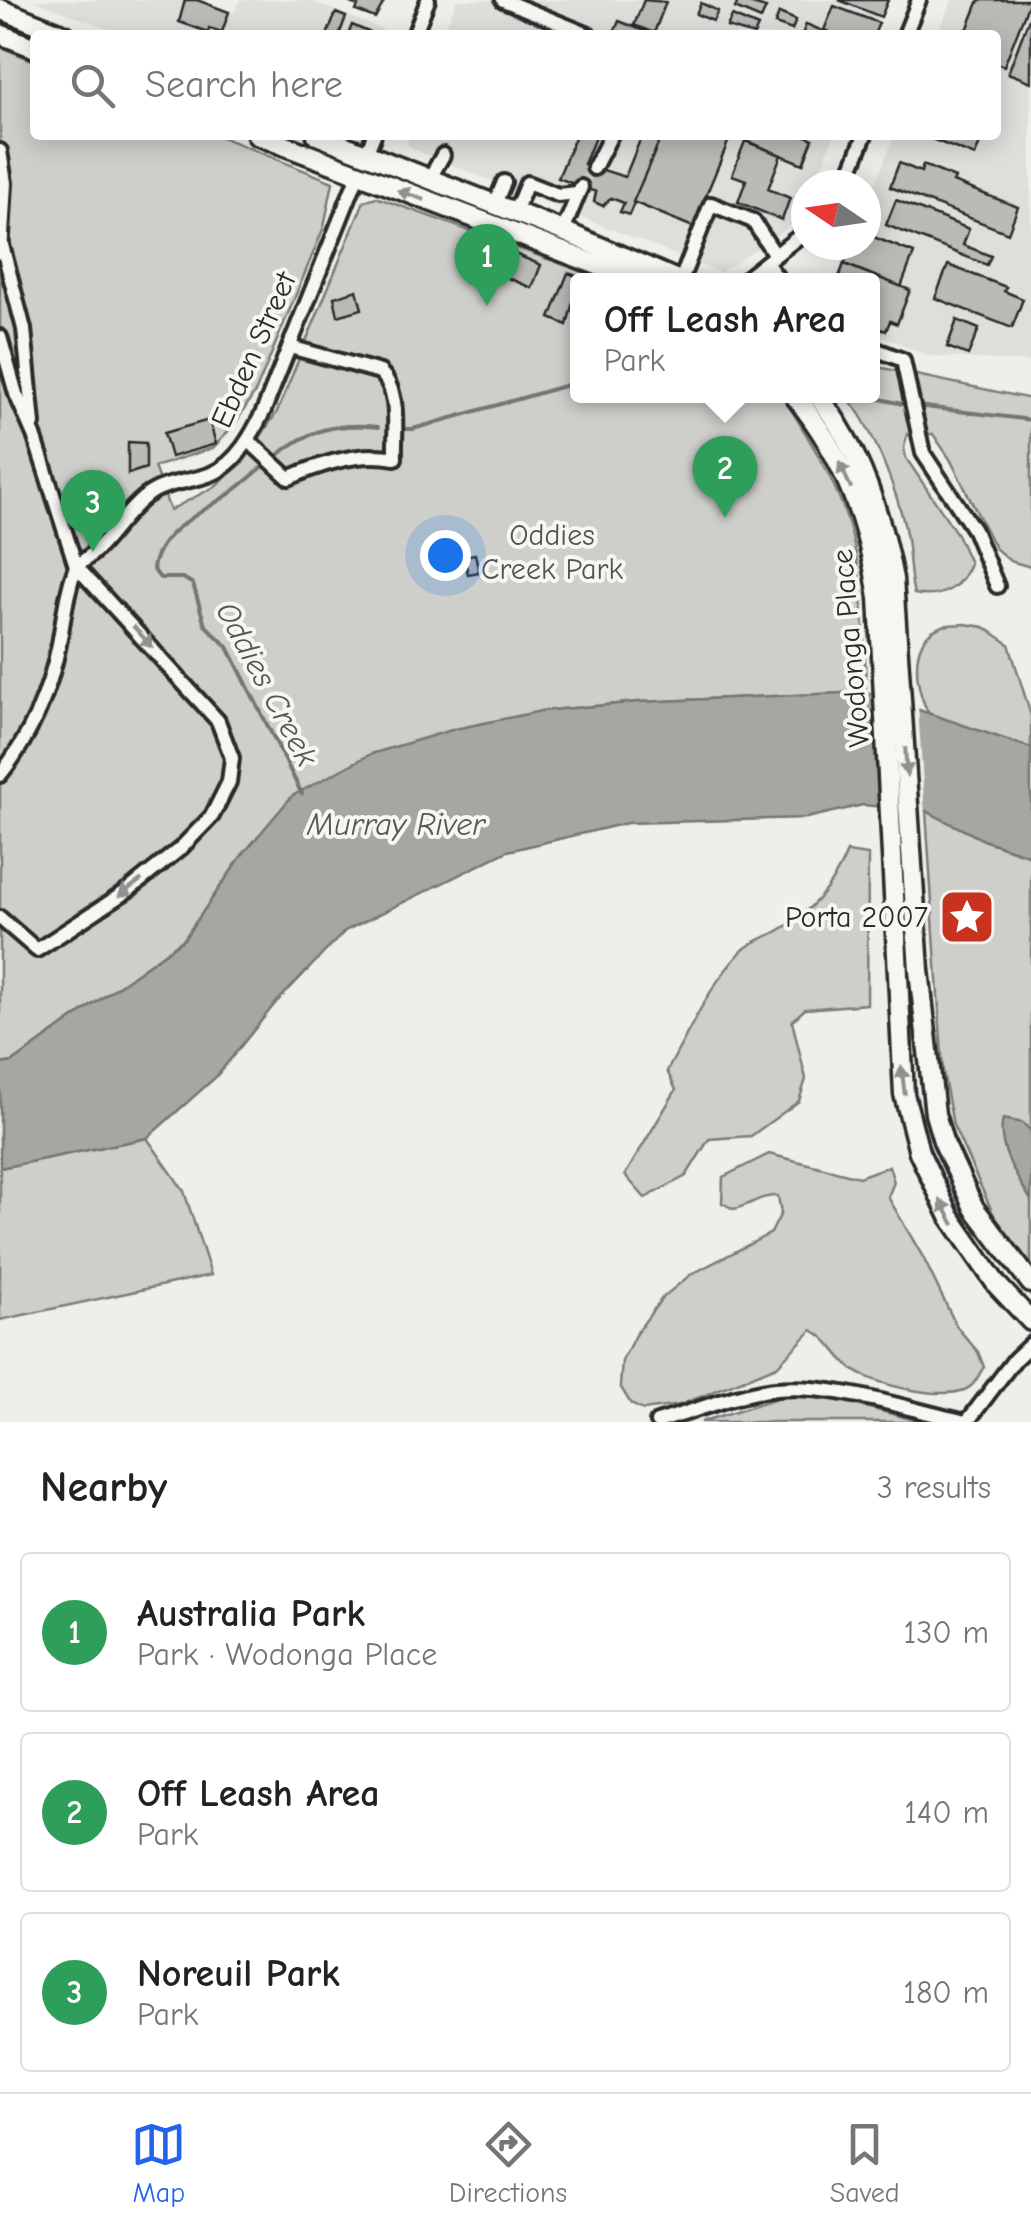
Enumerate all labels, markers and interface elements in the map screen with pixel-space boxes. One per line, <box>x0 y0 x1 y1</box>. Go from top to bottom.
search box <box>30 30 1001 140</box>
icon: search <box>65 58 120 113</box>
text: Search here <box>145 63 343 107</box>
north arrow <box>791 170 881 260</box>
one-way arrow <box>395 187 425 202</box>
pin: 1 <box>454 224 520 306</box>
street label: Ebden Street <box>204 265 304 433</box>
popup <box>570 273 880 403</box>
text: Off Leash Area <box>604 298 846 342</box>
text: Park <box>604 342 665 379</box>
pin: 2 <box>692 436 758 518</box>
one-way arrow <box>837 461 854 490</box>
pin: 3 <box>61 470 126 552</box>
park label: Oddies Creek Park <box>481 518 623 587</box>
your location <box>420 530 471 581</box>
street label: Wodonga Place <box>825 547 877 749</box>
water label: Oddies Creek <box>208 596 326 773</box>
one-way arrow <box>131 624 153 649</box>
one-way arrow <box>898 747 914 778</box>
water label: Murray River <box>306 806 486 843</box>
one-way arrow <box>116 878 143 897</box>
place icon: Porta 2007 <box>937 887 997 947</box>
place label: Porta 2007 <box>785 900 928 935</box>
one-way arrow <box>895 1064 911 1096</box>
one-way arrow <box>939 1197 956 1226</box>
text: Nearby <box>40 1463 167 1512</box>
text: 3 results <box>877 1469 991 1506</box>
text: Australia Park <box>137 1592 365 1636</box>
text: 1 <box>68 1614 81 1651</box>
text: 130 m <box>903 1614 989 1651</box>
text: Park · Wodonga Place <box>137 1636 437 1673</box>
text: Off Leash Area <box>137 1772 379 1816</box>
text: 2 <box>67 1794 82 1831</box>
text: 140 m <box>904 1794 989 1831</box>
text: Park <box>137 1816 198 1853</box>
text: Noreuil Park <box>137 1952 340 1996</box>
text: 3 <box>67 1974 82 2011</box>
text: 180 m <box>903 1974 989 2011</box>
text: Park <box>137 1996 198 2033</box>
tab: Map <box>131 2117 186 2209</box>
tab: Directions <box>449 2117 567 2209</box>
tab: Saved <box>830 2117 900 2209</box>

